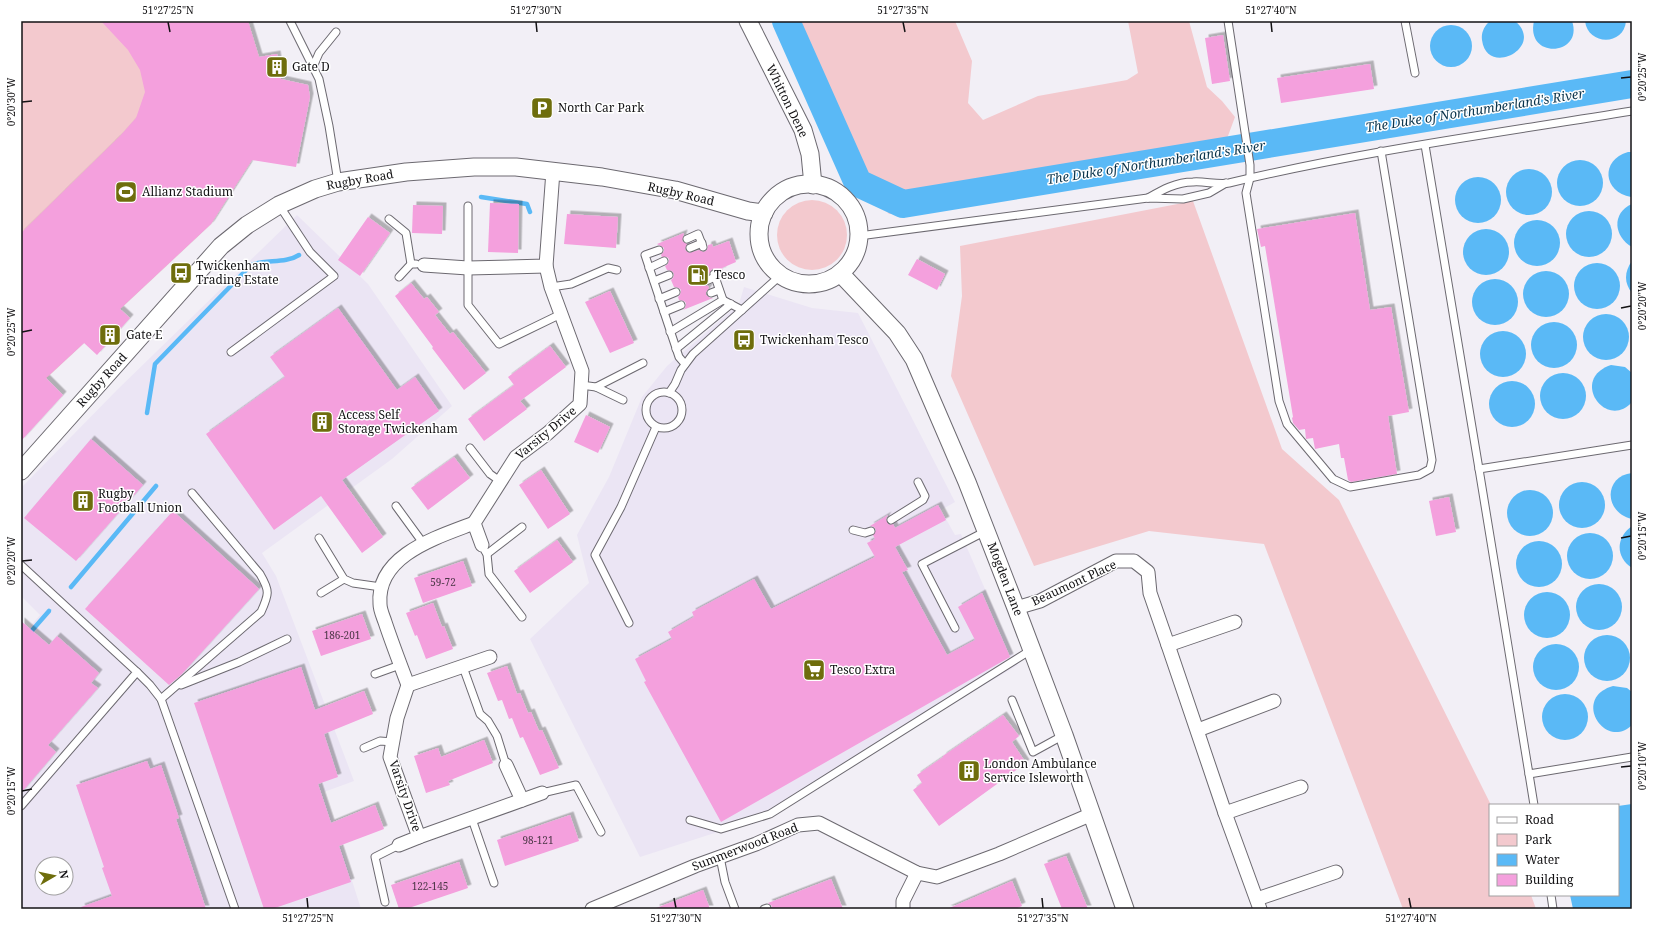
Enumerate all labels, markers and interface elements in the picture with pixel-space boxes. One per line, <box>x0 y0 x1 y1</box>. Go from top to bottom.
text: 51°27'25"N <box>142 3 194 17</box>
text: 51°27'30"N <box>510 3 562 17</box>
text: 51°27'35"N <box>877 3 929 17</box>
text: 51°27'40"N <box>1245 3 1297 17</box>
text: 0°20'25"W <box>1635 52 1649 101</box>
building icon: Gate D <box>264 54 290 80</box>
place label: Gate D <box>292 58 330 75</box>
street label: Whitton Dene <box>762 61 813 140</box>
text: 0°20'30"W <box>4 77 18 126</box>
water label: The Duke of Northumberland's River <box>1364 84 1586 136</box>
parking icon: North Car Park <box>529 95 555 121</box>
place label: North Car Park <box>558 99 645 116</box>
water label: The Duke of Northumberland's River <box>1045 136 1267 188</box>
street label: Rugby Road <box>325 165 395 194</box>
street label: Rugby Road <box>646 178 717 210</box>
sports icon: Allianz Stadium <box>113 179 139 205</box>
place label: Allianz Stadium <box>142 183 233 200</box>
place label: Twickenham Trading Estate <box>196 257 279 288</box>
bus stop icon: Twickenham Trading Estate <box>168 260 194 286</box>
fuel station icon: Tesco <box>685 262 711 288</box>
place label: Tesco <box>714 266 745 283</box>
text: 0°20'20"W <box>1635 281 1649 330</box>
text: 0°20'25"W <box>4 307 18 356</box>
building icon: Gate E <box>97 322 123 348</box>
place label: Gate E <box>126 326 163 343</box>
bus stop icon: Twickenham Tesco <box>731 327 757 353</box>
place label: Twickenham Tesco <box>760 331 869 348</box>
street label: Rugby Road <box>73 348 131 411</box>
street label: Varsity Drive <box>512 402 580 463</box>
place label: Access Self Storage Twickenham <box>338 406 458 437</box>
building icon: Access Self Storage Twickenham <box>309 409 335 435</box>
place label: Rugby Football Union <box>98 485 182 516</box>
building icon: Rugby Football Union <box>70 488 96 514</box>
text: 0°20'15"W <box>1635 511 1649 560</box>
text: 0°20'20"W <box>4 536 18 585</box>
street label: Mogden Lane <box>984 540 1027 618</box>
street label: Beaumont Place <box>1028 555 1119 610</box>
house number: 59-72 <box>430 575 456 589</box>
house number: 186-201 <box>324 628 360 642</box>
supermarket icon: Tesco Extra <box>801 657 827 683</box>
place label: Tesco Extra <box>830 661 896 678</box>
text: 0°20'10"W <box>1635 741 1649 790</box>
place label: London Ambulance Service Isleworth <box>984 755 1097 786</box>
street label: Varsity Drive <box>385 758 426 834</box>
building icon: London Ambulance Service Isleworth <box>956 758 982 784</box>
text: 0°20'15"W <box>4 766 18 815</box>
legend <box>1489 804 1619 896</box>
text: Road <box>1525 811 1555 828</box>
street label: Summerwood Road <box>689 818 801 875</box>
text: Park <box>1525 831 1553 848</box>
house number: 98-121 <box>522 833 554 847</box>
text: Water <box>1525 851 1560 868</box>
north arrow <box>34 856 74 896</box>
text: N <box>56 869 73 880</box>
text: Building <box>1525 871 1574 888</box>
house number: 122-145 <box>412 879 448 893</box>
text: 51°27'25"N <box>282 911 334 925</box>
text: 51°27'30"N <box>650 911 702 925</box>
text: 51°27'35"N <box>1017 911 1069 925</box>
text: 51°27'40"N <box>1385 911 1437 925</box>

